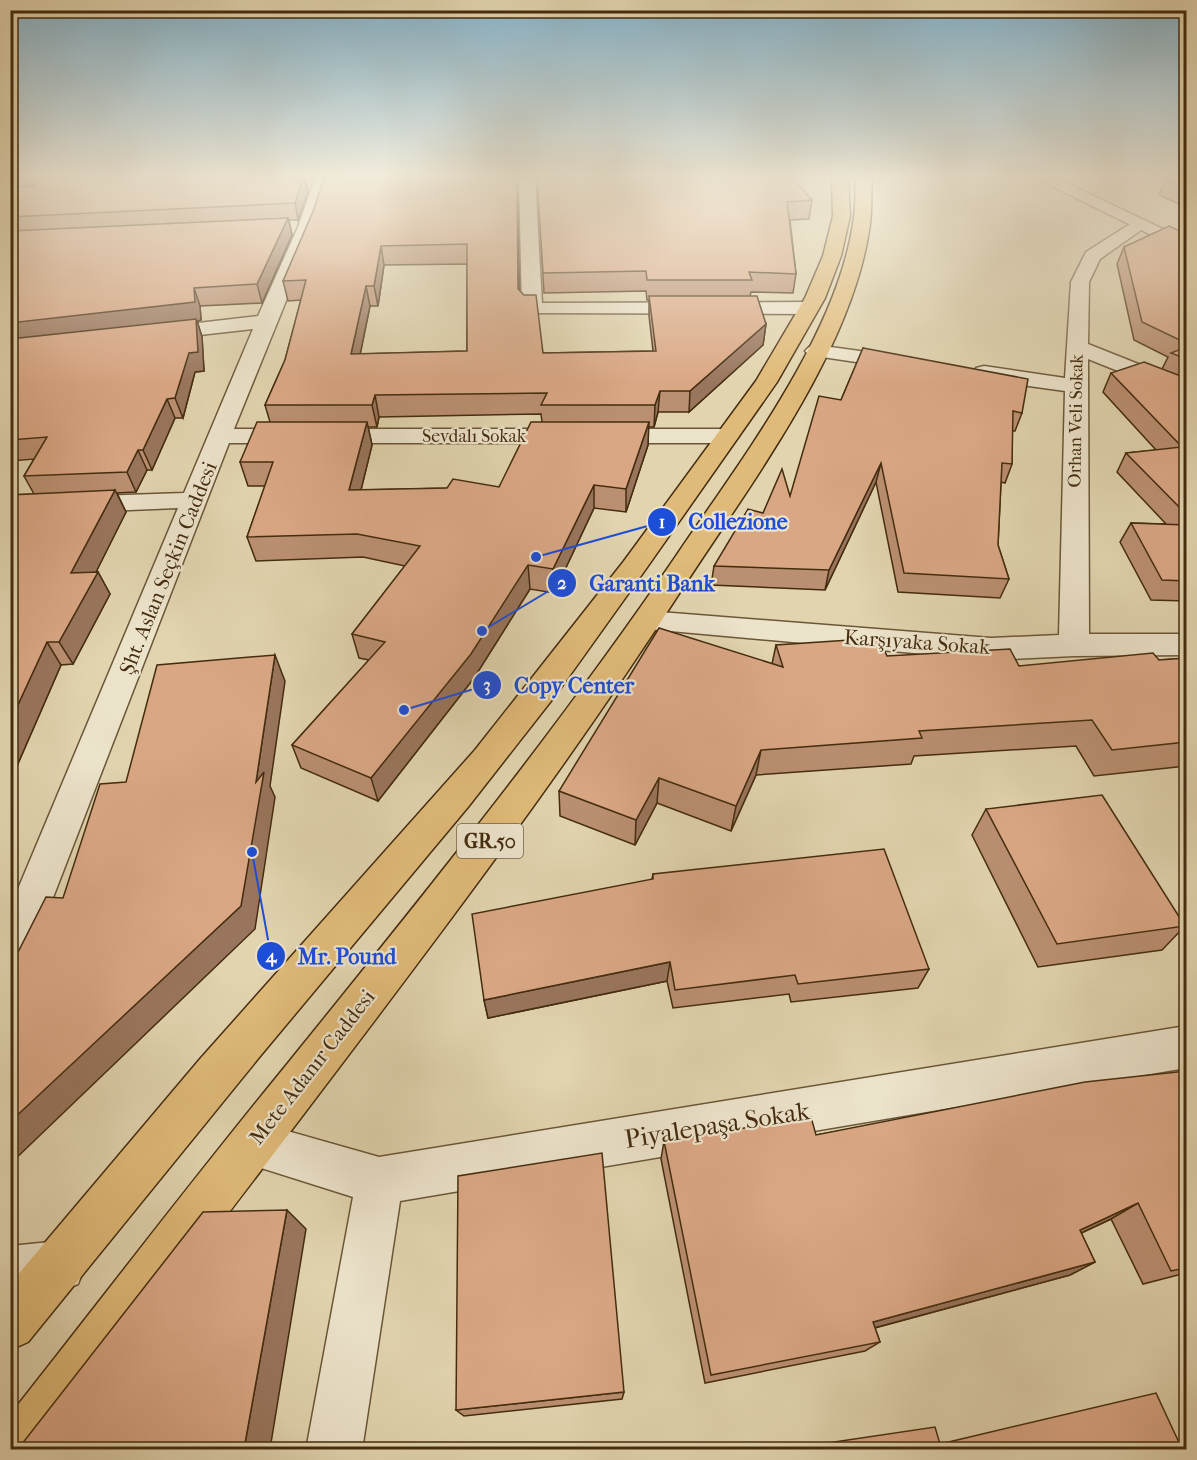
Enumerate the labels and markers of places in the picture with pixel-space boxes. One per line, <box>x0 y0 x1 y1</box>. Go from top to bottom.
callout: Collezione <box>647 502 800 542</box>
callout: Garanti Bank <box>547 563 726 603</box>
callout: Copy Center <box>472 665 646 705</box>
callout: Mr. Pound <box>256 936 409 976</box>

